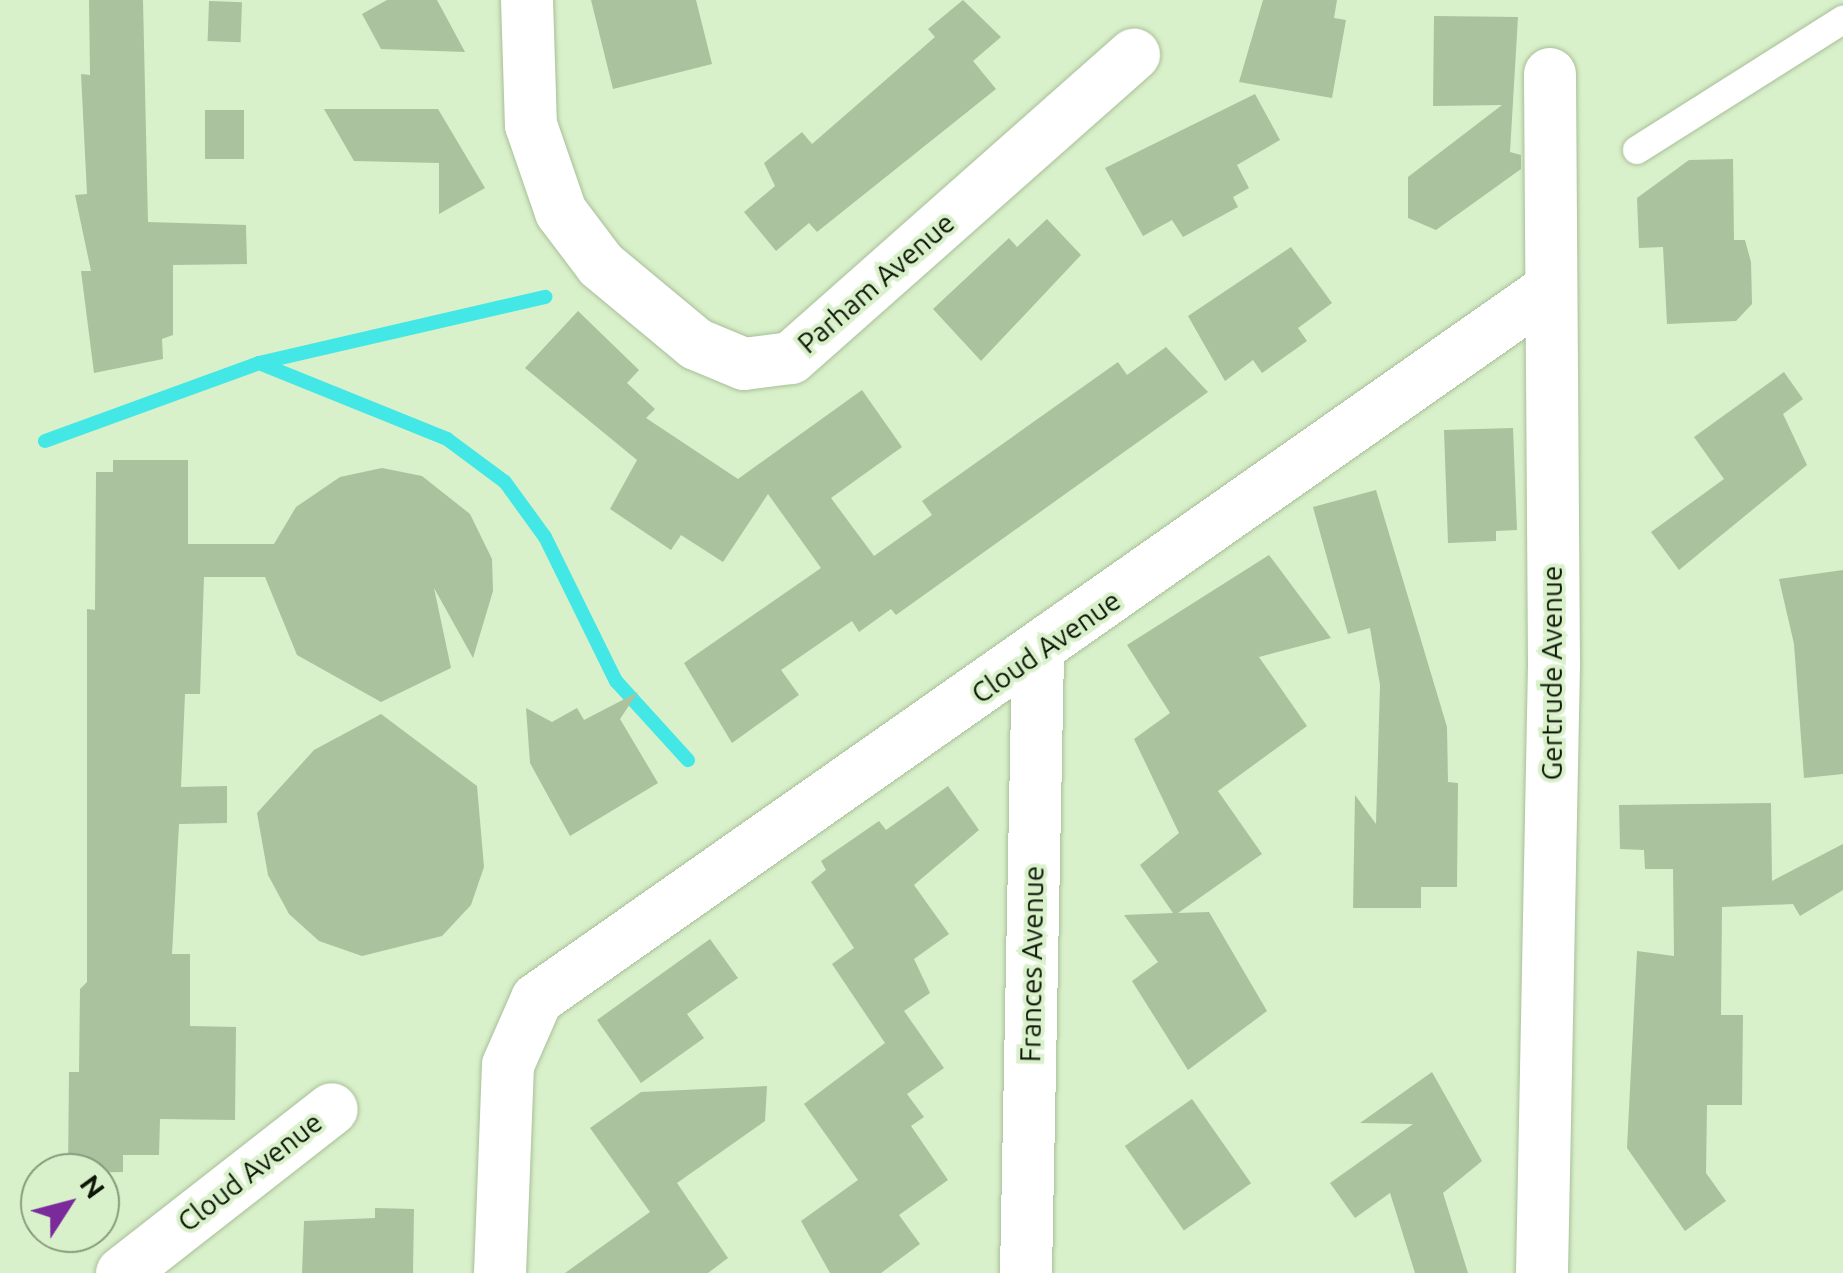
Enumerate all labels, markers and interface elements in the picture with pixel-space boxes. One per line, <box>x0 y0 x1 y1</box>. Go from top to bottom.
street label: Parham Avenue <box>791 206 961 360</box>
street label: Gertrude Avenue <box>1535 566 1569 780</box>
street label: Cloud Avenue <box>965 583 1127 711</box>
street label: Frances Avenue <box>1013 865 1051 1063</box>
street label: Cloud Avenue <box>171 1105 329 1239</box>
north arrow <box>20 1153 120 1253</box>
text: N <box>74 1169 112 1204</box>

